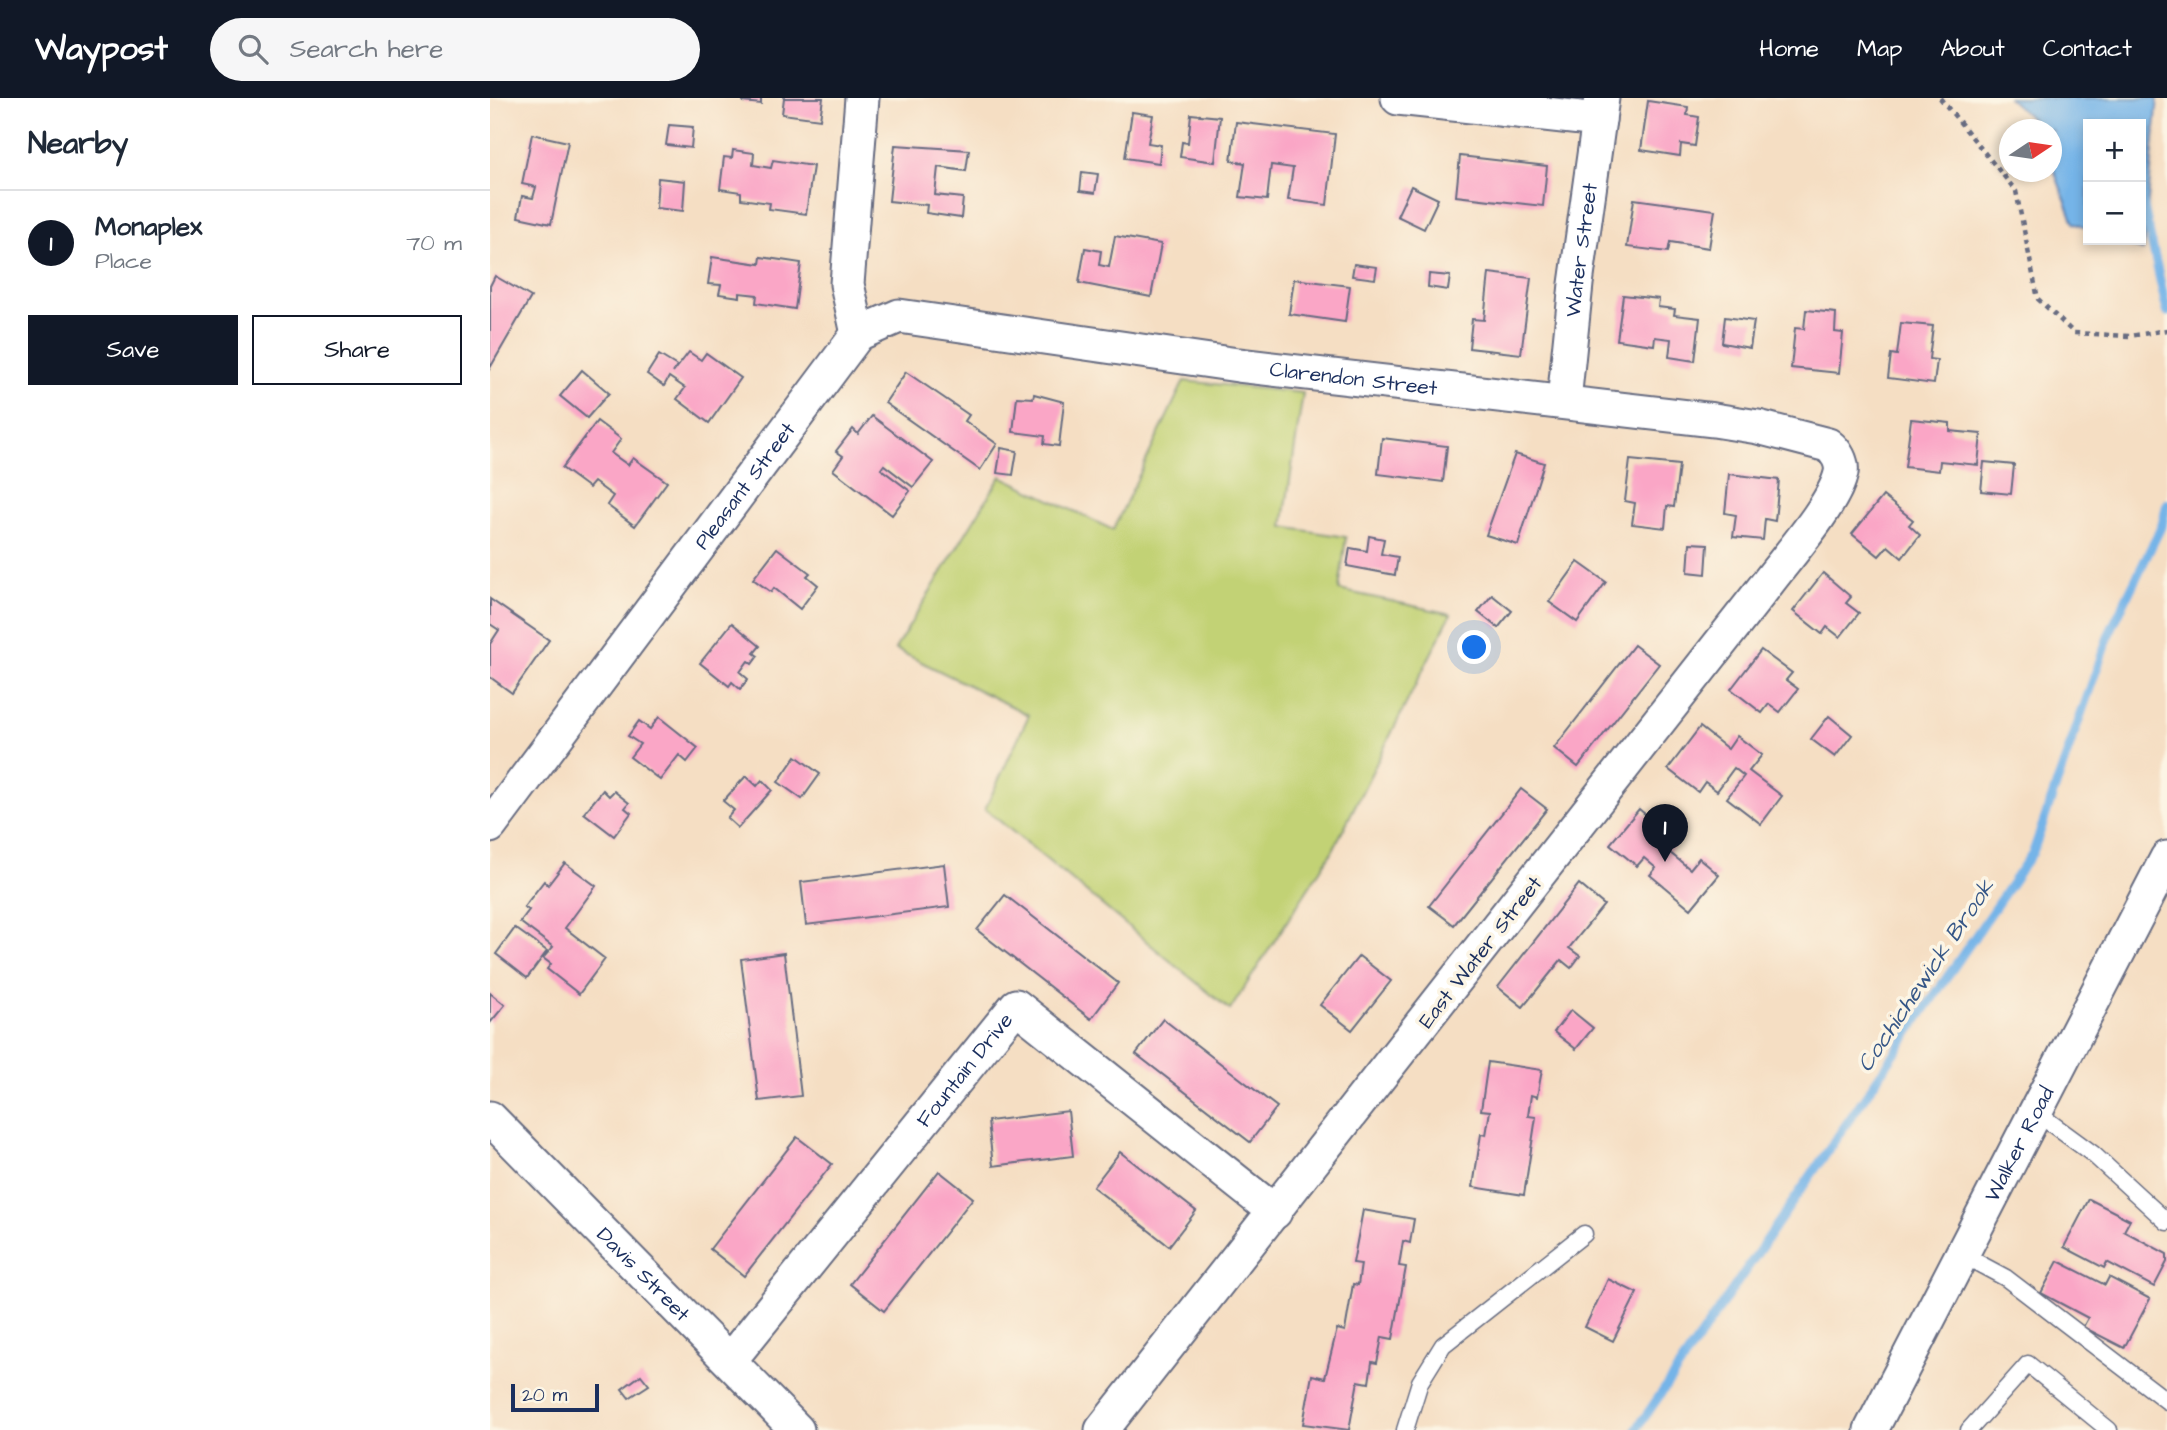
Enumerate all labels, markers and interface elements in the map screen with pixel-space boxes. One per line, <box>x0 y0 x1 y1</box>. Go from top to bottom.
search box <box>210 18 700 81</box>
text: Waypost <box>35 26 168 72</box>
icon: search <box>234 30 272 68</box>
text: Search here <box>290 31 443 67</box>
text: Home <box>1759 32 1819 66</box>
text: Map <box>1857 32 1902 66</box>
text: About <box>1940 32 2005 66</box>
text: Contact <box>2043 32 2132 66</box>
north arrow <box>1999 119 2062 182</box>
map controls <box>2083 119 2146 245</box>
button: + <box>2083 119 2146 182</box>
text: Nearby <box>28 123 128 165</box>
street label: Water Street <box>1559 181 1605 319</box>
button: − <box>2083 182 2146 245</box>
text: Monaplex <box>95 209 202 245</box>
text: 1 <box>50 227 52 259</box>
text: 70 m <box>406 227 462 259</box>
text: Place <box>95 245 152 277</box>
button: Save <box>28 315 238 385</box>
button: Share <box>252 315 462 385</box>
street label: Clarendon Street <box>1268 355 1439 403</box>
street label: Pleasant Street <box>688 416 802 556</box>
your location <box>1457 630 1491 664</box>
pin: 1 <box>1642 804 1688 862</box>
street label: East Water Street <box>1412 870 1549 1034</box>
water label: Cochichewick Brook <box>1849 872 2003 1078</box>
street label: Fountain Drive <box>910 1007 1020 1134</box>
street label: Walker Road <box>1978 1081 2061 1207</box>
street label: Davis Street <box>590 1221 697 1329</box>
scale bar <box>511 1381 598 1413</box>
text: 20 m <box>522 1382 567 1409</box>

